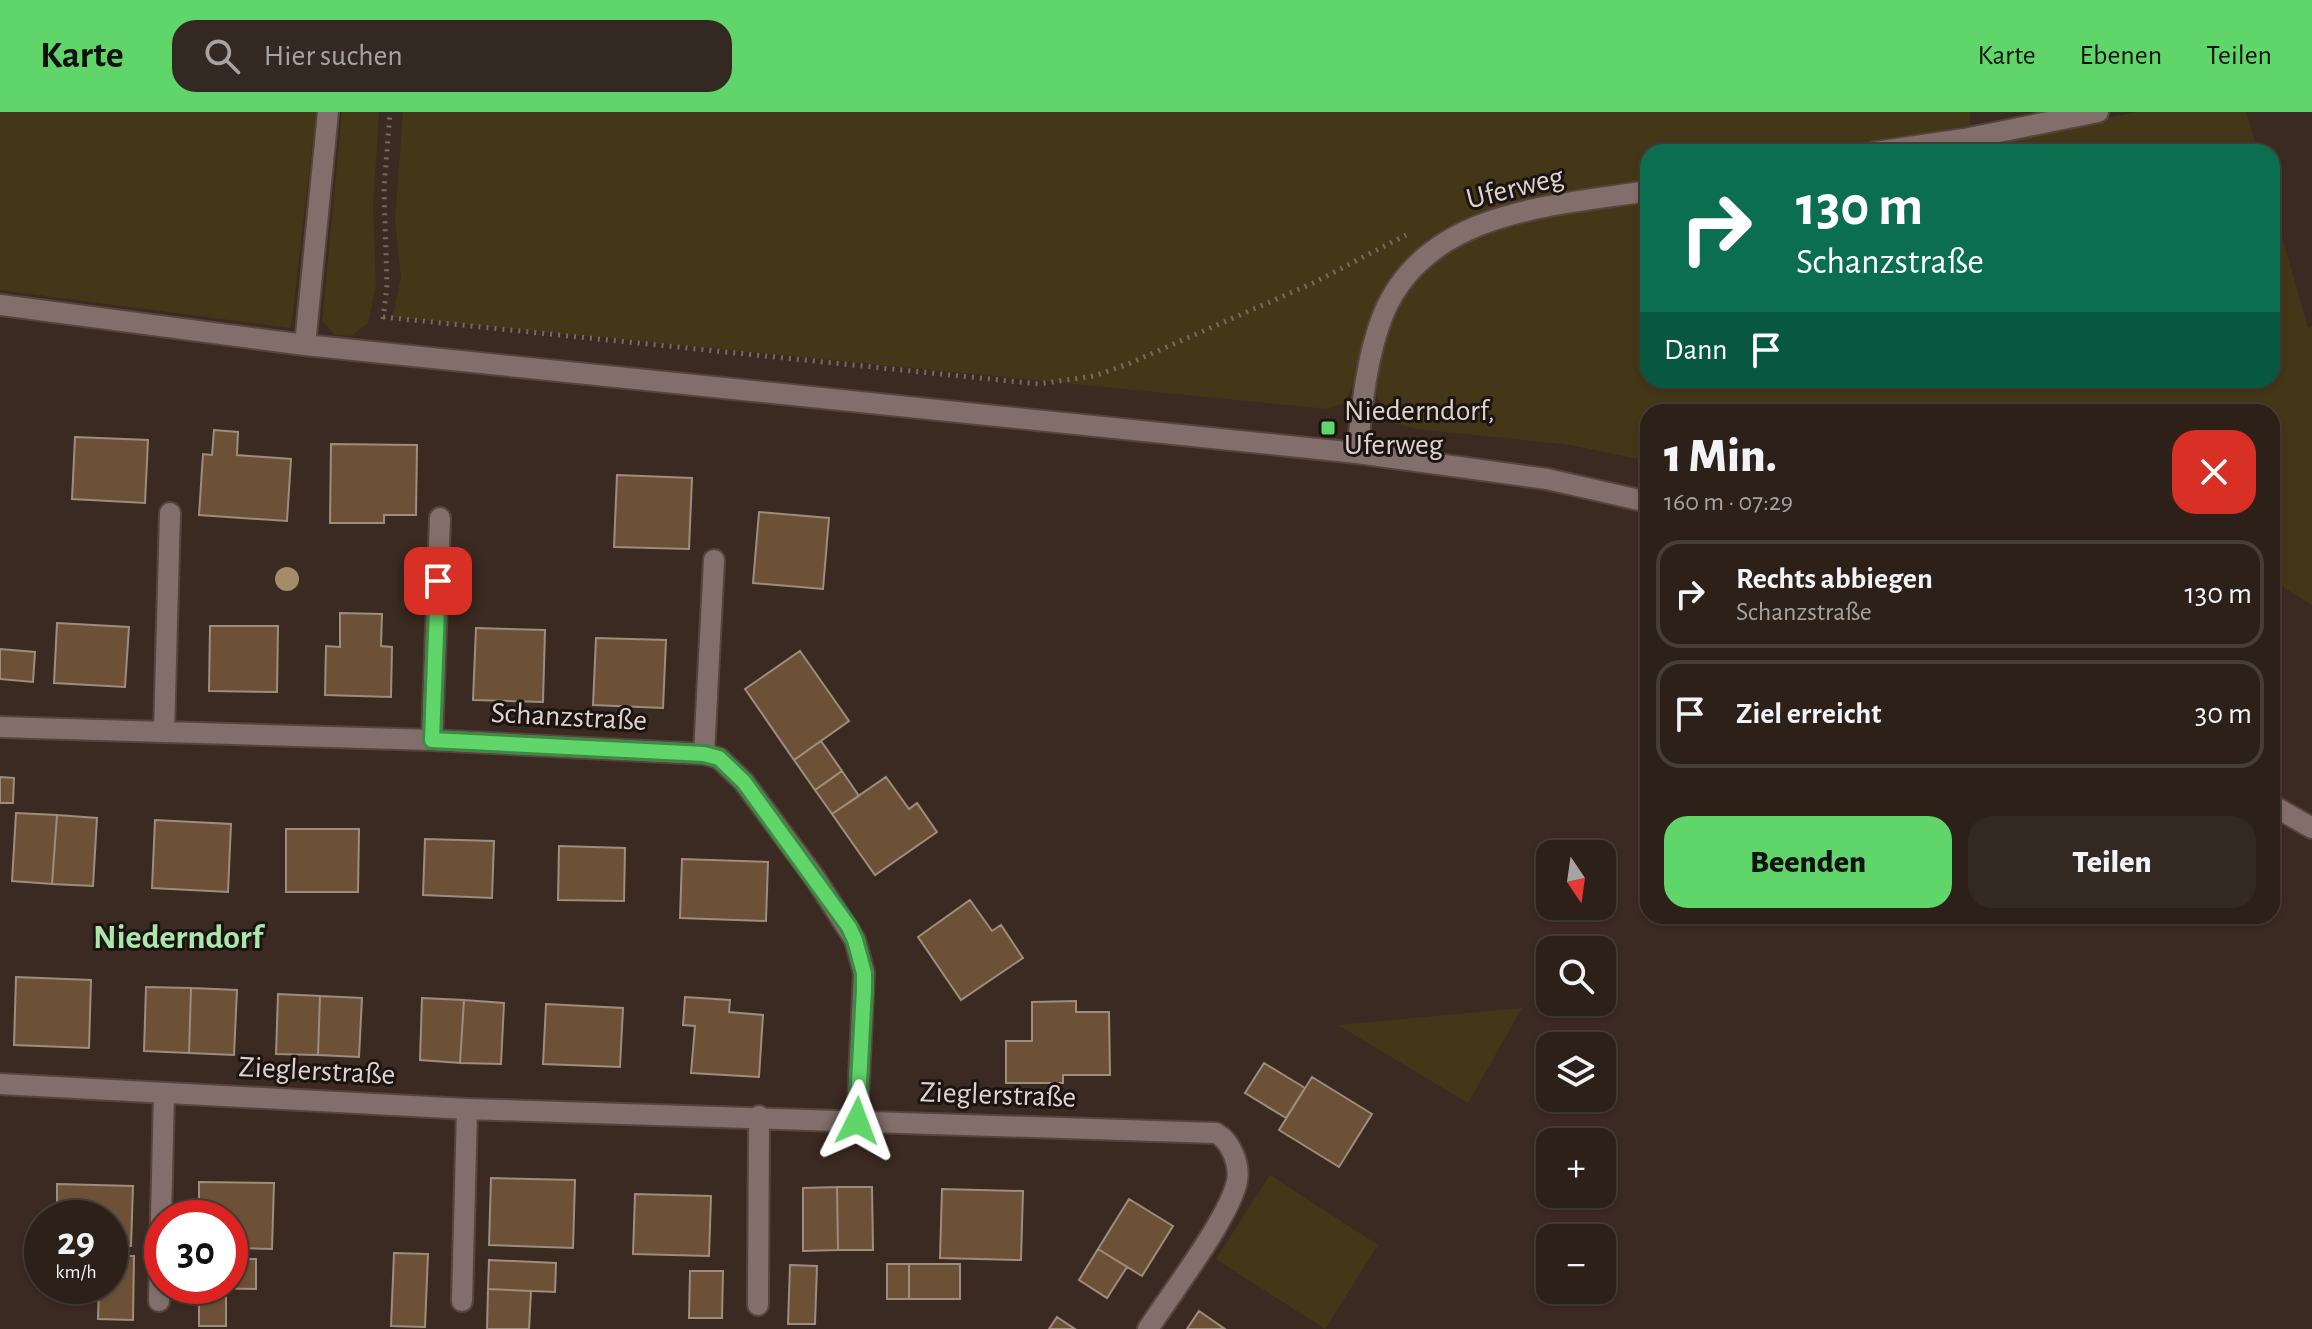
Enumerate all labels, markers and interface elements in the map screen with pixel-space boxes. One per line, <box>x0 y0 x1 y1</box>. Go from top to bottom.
search box <box>172 20 732 92</box>
icon: search <box>200 34 244 78</box>
text: Karte <box>40 37 124 75</box>
text: Hier suchen <box>264 41 403 71</box>
text: Karte <box>1977 42 2036 70</box>
text: Ebenen <box>2080 42 2162 70</box>
text: Teilen <box>2206 42 2272 70</box>
street label: Uferweg <box>1463 161 1567 215</box>
icon: right <box>1664 176 1768 280</box>
text: 130 m <box>1796 179 1923 235</box>
text: Schanzstraße <box>1796 244 1984 280</box>
icon: arrive <box>1744 328 1788 372</box>
text: Dann <box>1664 335 1728 365</box>
place label: Niederndorf, Uferweg <box>1344 396 1495 460</box>
marker: Niederndorf, Uferweg <box>1319 419 1337 437</box>
button: close <box>2172 430 2256 514</box>
text: 1 Min. <box>1664 433 1777 481</box>
text: 160 m · 07:29 <box>1664 489 1793 515</box>
pin <box>404 547 472 615</box>
icon: arrive <box>416 559 460 603</box>
text: Rechts abbiegen <box>1736 564 1933 594</box>
icon: right <box>1668 572 1712 616</box>
text: 130 m <box>2185 579 2252 609</box>
text: Schanzstraße <box>1736 599 1872 625</box>
icon: arrive <box>1668 692 1712 736</box>
street label: Schanzstraße <box>490 698 648 736</box>
text: Ziel erreicht <box>1736 699 1881 729</box>
text: 30 m <box>2195 699 2252 729</box>
button: Beenden <box>1664 816 1952 908</box>
button: Teilen <box>1968 816 2256 908</box>
north arrow <box>1536 840 1616 920</box>
map controls <box>1536 840 1616 1304</box>
district label: Niederndorf <box>93 921 266 955</box>
button: search <box>1536 936 1616 1016</box>
button: layers <box>1536 1032 1616 1112</box>
street label: Zieglerstraße <box>238 1052 396 1090</box>
street label: Zieglerstraße <box>919 1077 1077 1113</box>
position arrow <box>815 1079 899 1163</box>
button: + <box>1536 1128 1616 1208</box>
speed limit sign: 30 <box>144 1200 248 1304</box>
text: 29 <box>57 1222 95 1262</box>
button: − <box>1536 1224 1616 1304</box>
text: km/h <box>55 1262 97 1282</box>

